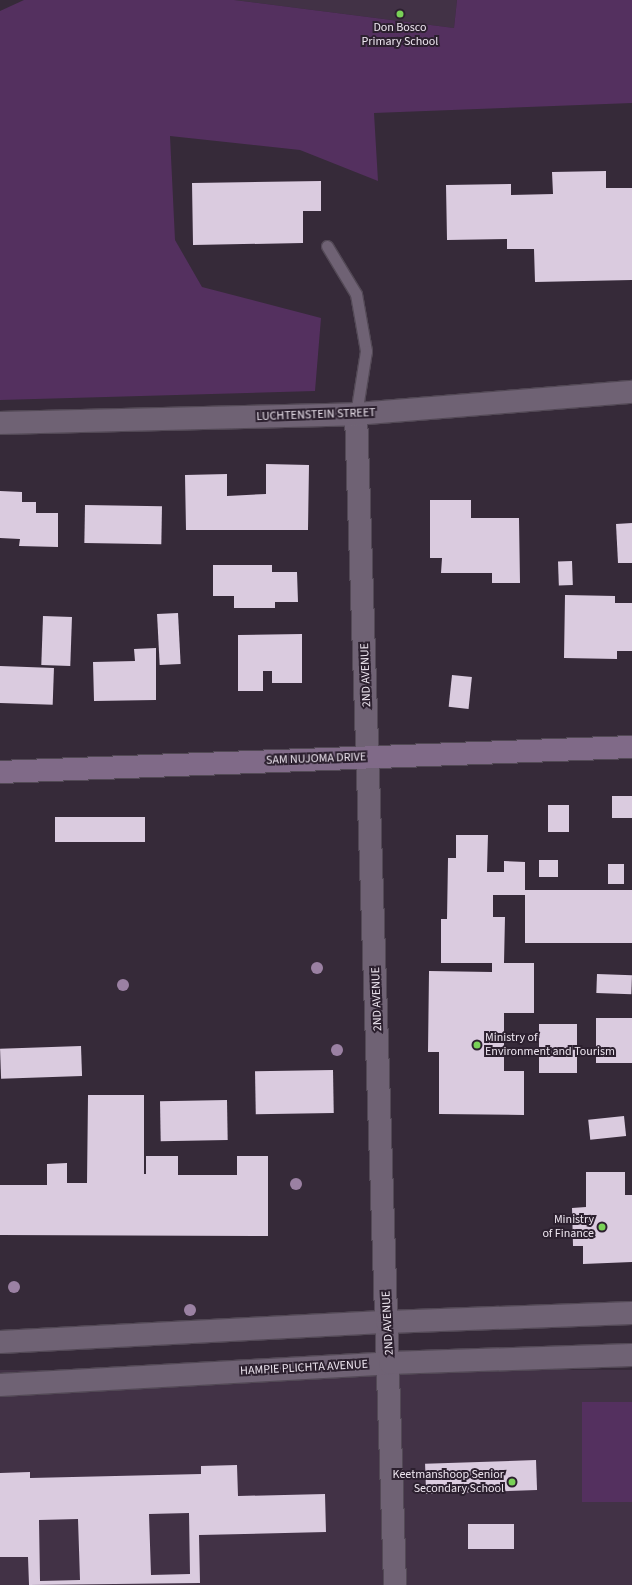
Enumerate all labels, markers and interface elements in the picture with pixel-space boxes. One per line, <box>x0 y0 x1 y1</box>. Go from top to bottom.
marker: Don Bosco Primary School <box>395 9 405 19</box>
place label: Don Bosco Primary School <box>362 21 438 49</box>
street label: LUCHTENSTEIN STREET <box>256 406 376 424</box>
street label: 2ND AVENUE <box>358 643 374 707</box>
street label: SAM NUJOMA DRIVE <box>266 750 366 768</box>
street label: 2ND AVENUE <box>369 967 385 1031</box>
place label: Ministry of Environment and Tourism <box>485 1031 615 1059</box>
marker: Ministry of Environment and Tourism <box>472 1040 482 1050</box>
place label: Ministry of Finance <box>542 1213 594 1241</box>
marker: Ministry of Finance <box>597 1222 607 1232</box>
street label: 2ND AVENUE <box>379 1291 397 1355</box>
street label: HAMPIE PLICHTA AVENUE <box>240 1357 368 1379</box>
place label: Keetmanshoop Senior Secondary School <box>393 1468 504 1496</box>
marker: Keetmanshoop Senior Secondary School <box>507 1477 517 1487</box>

